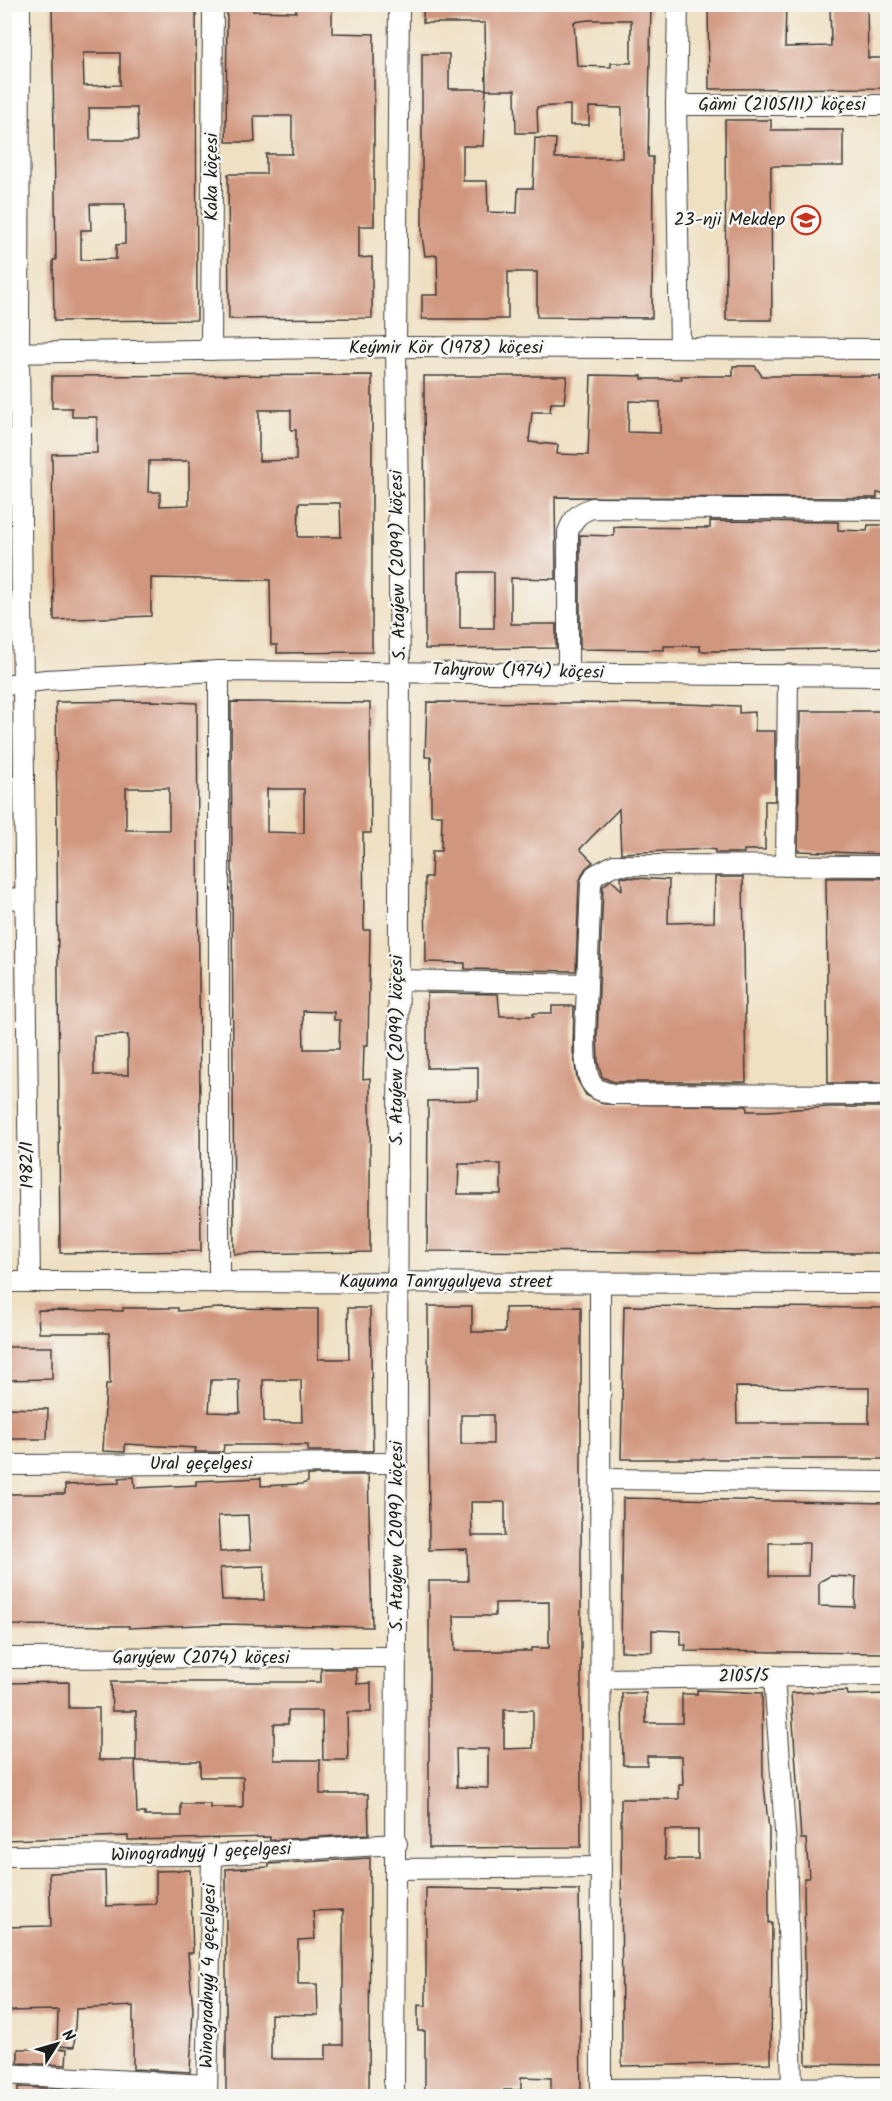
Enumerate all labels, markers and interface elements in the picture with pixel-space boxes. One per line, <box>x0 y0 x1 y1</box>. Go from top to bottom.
street label: Gämi (2105/11) köçesi <box>698 91 866 120</box>
street label: Kaka köçesi <box>198 132 227 221</box>
school or university icon: 23-nji Mekdep <box>790 204 822 236</box>
place label: 23-nji Mekdep <box>674 206 785 235</box>
street label: Keýmir Kör (1978) köçesi <box>349 334 544 363</box>
street label: S. Ataýew (2099) köçesi <box>383 469 415 660</box>
street label: Tahyrow (1974) köçesi <box>432 656 605 688</box>
street label: S. Ataýew (2099) köçesi <box>383 954 412 1145</box>
street label: 1982/1 <box>13 1141 43 1189</box>
street label: Kayuma Tanrygulyeva street <box>339 1268 554 1297</box>
street label: S. Ataýew (2099) köçesi <box>383 1440 412 1631</box>
street label: Ural geçelgesi <box>150 1450 253 1479</box>
street label: Garyýew (2074) köçesi <box>112 1644 290 1673</box>
street label: 2105/5 <box>718 1662 771 1692</box>
street label: Winogradnyý 1 geçelgesi <box>110 1835 292 1871</box>
street label: Winogradnyý 4 geçelgesi <box>193 1883 225 2069</box>
north arrow <box>27 2014 87 2074</box>
text: N <box>55 2024 81 2047</box>

